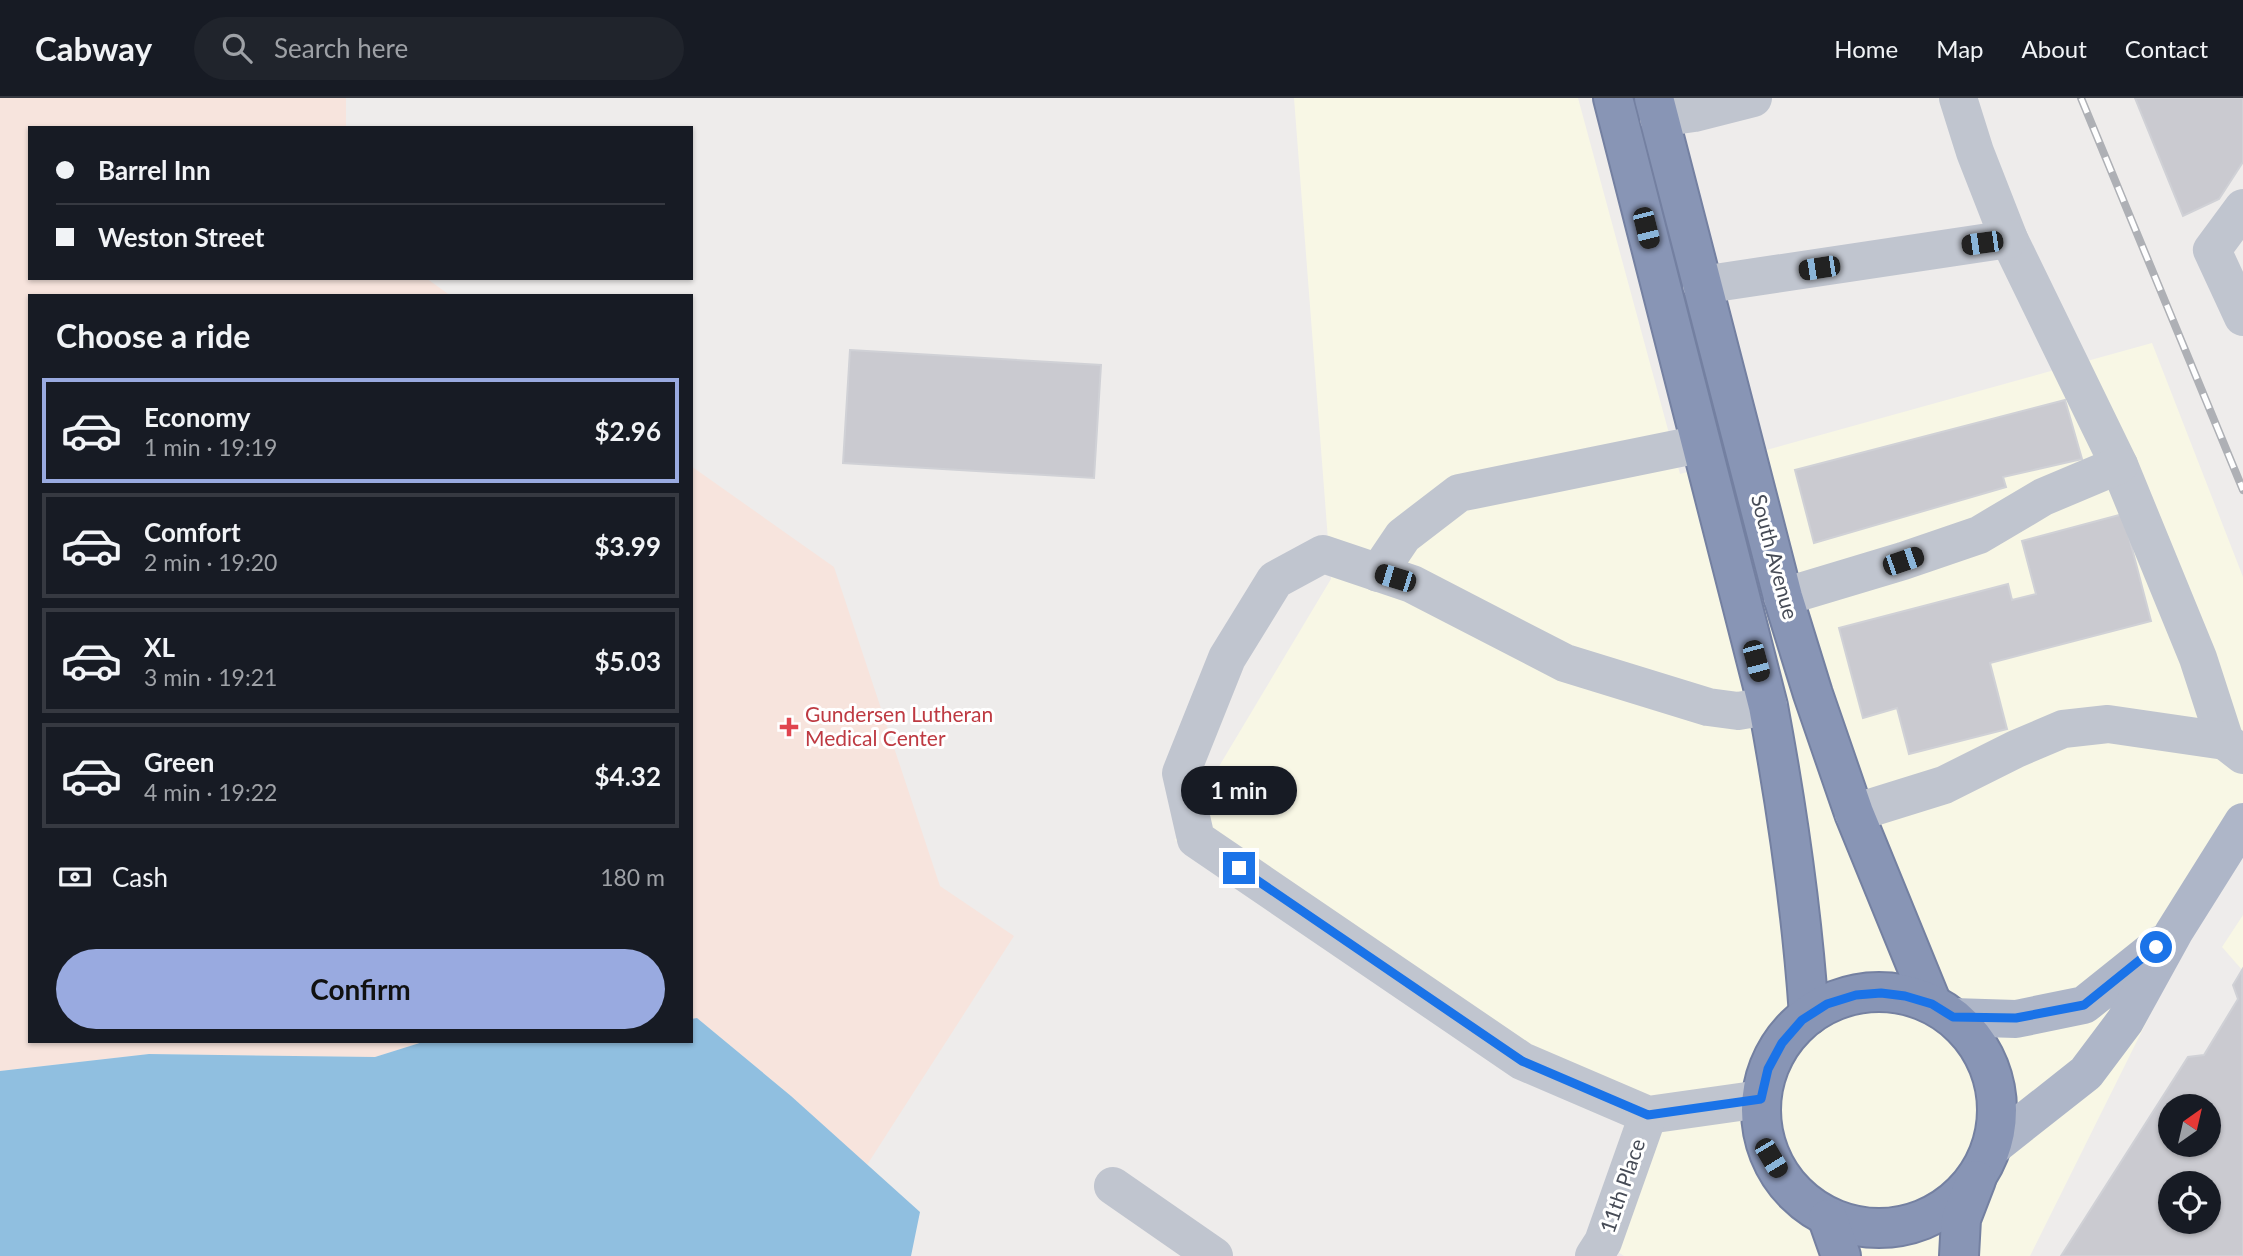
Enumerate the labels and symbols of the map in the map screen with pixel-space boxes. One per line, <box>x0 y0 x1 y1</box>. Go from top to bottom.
car <box>1631 205 1662 251</box>
car <box>1960 230 2005 256</box>
car <box>1797 254 1842 282</box>
street label: South Avenue <box>1747 491 1804 622</box>
car <box>1880 544 1927 578</box>
car <box>1372 562 1419 594</box>
car <box>1741 638 1772 684</box>
place label: Gundersen Lutheran Medical Center <box>805 701 993 750</box>
marker: Gundersen Lutheran Medical Center <box>779 717 799 737</box>
callout: 1 min <box>1181 766 1297 816</box>
route end <box>1223 852 1255 884</box>
route start <box>2140 931 2172 963</box>
north arrow <box>2158 1094 2221 1157</box>
street label: 11th Place <box>1594 1135 1649 1236</box>
car <box>1752 1135 1791 1181</box>

